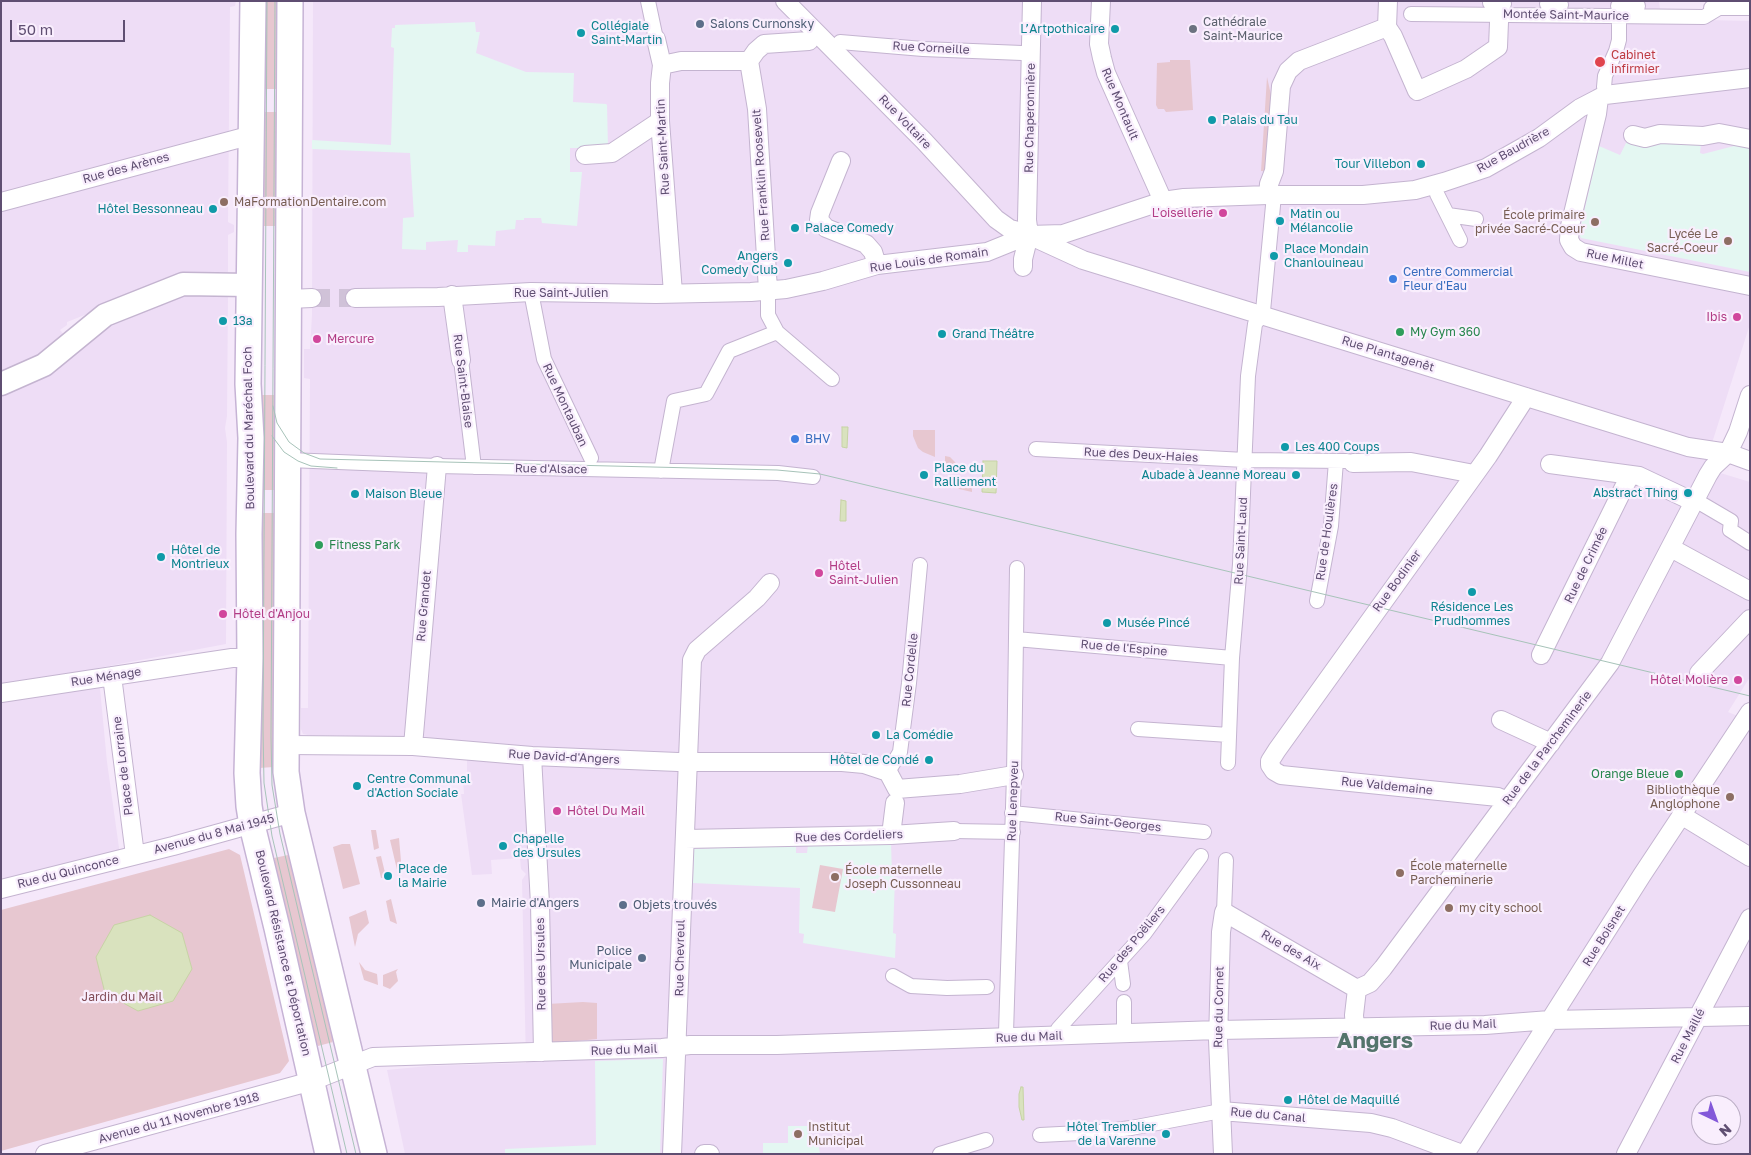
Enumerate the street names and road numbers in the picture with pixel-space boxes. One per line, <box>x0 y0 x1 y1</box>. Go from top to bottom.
street label: Montée Saint-Maurice <box>1503 7 1629 23</box>
street label: Rue Corneille <box>892 39 970 57</box>
street label: Rue Chaperonnière <box>1022 63 1038 173</box>
street label: Rue Montault <box>1098 66 1142 142</box>
street label: Rue Voltaire <box>876 92 934 152</box>
street label: Rue Saint-Martin <box>653 98 673 196</box>
street label: Rue Franklin Roosevelt <box>749 108 773 242</box>
street label: Rue Baudrière <box>1474 124 1552 176</box>
street label: Rue des Arènes <box>81 150 171 186</box>
street label: Rue Louis de Romain <box>869 245 989 275</box>
street label: Rue Millet <box>1585 246 1645 272</box>
street label: Rue Saint-Julien <box>514 286 608 300</box>
street label: Rue Saint-Blaise <box>450 333 476 429</box>
street label: Rue Plantagenêt <box>1340 333 1436 375</box>
street label: Boulevard du Maréchal Foch <box>240 346 258 510</box>
street label: Rue Montauban <box>539 361 591 449</box>
street label: Rue des Deux-Haies <box>1083 445 1199 465</box>
street label: Rue d'Alsace <box>515 461 587 477</box>
street label: Rue de Houlières <box>1313 482 1341 582</box>
street label: Rue Saint-Laud <box>1232 497 1250 585</box>
street label: Rue de Crimée <box>1561 525 1611 605</box>
street label: Rue Bodinier <box>1370 547 1424 615</box>
street label: Rue Grandet <box>414 570 434 642</box>
street label: Rue Cordelle <box>899 632 921 708</box>
street label: Rue de l'Espine <box>1080 637 1168 659</box>
street label: Rue Ménage <box>70 664 142 690</box>
street label: Rue de la Parcheminerie <box>1499 688 1595 808</box>
street label: Place de Lorraine <box>110 716 136 816</box>
street label: Rue David-d'Angers <box>508 747 620 767</box>
street label: Rue Lenepveu <box>1004 760 1022 842</box>
street label: Rue Valdemaine <box>1340 774 1434 798</box>
street label: Rue Saint-Georges <box>1054 809 1162 835</box>
street label: Avenue du 8 Mai 1945 <box>152 811 276 857</box>
street label: Rue des Cordeliers <box>795 827 903 845</box>
street label: Boulevard Résistance et Déportation <box>252 849 314 1057</box>
street label: Rue du Quinconce <box>16 852 120 892</box>
street label: Rue des Poëliers <box>1096 903 1168 985</box>
street label: Rue Boisnet <box>1580 903 1628 969</box>
street label: Rue des Ursules <box>533 917 549 1011</box>
street label: Rue Chevreul <box>672 920 688 996</box>
street label: Rue des Aix <box>1259 927 1323 973</box>
street label: Rue du Cornet <box>1211 966 1227 1048</box>
street label: Rue Maillé <box>1668 1006 1708 1066</box>
street label: Rue du Mail <box>1429 1017 1497 1033</box>
street label: Rue du Mail <box>995 1029 1063 1045</box>
street label: Rue du Mail <box>590 1042 658 1058</box>
street label: Avenue du 11 Novembre 1918 <box>97 1090 261 1146</box>
street label: Rue du Canal <box>1230 1105 1306 1125</box>

